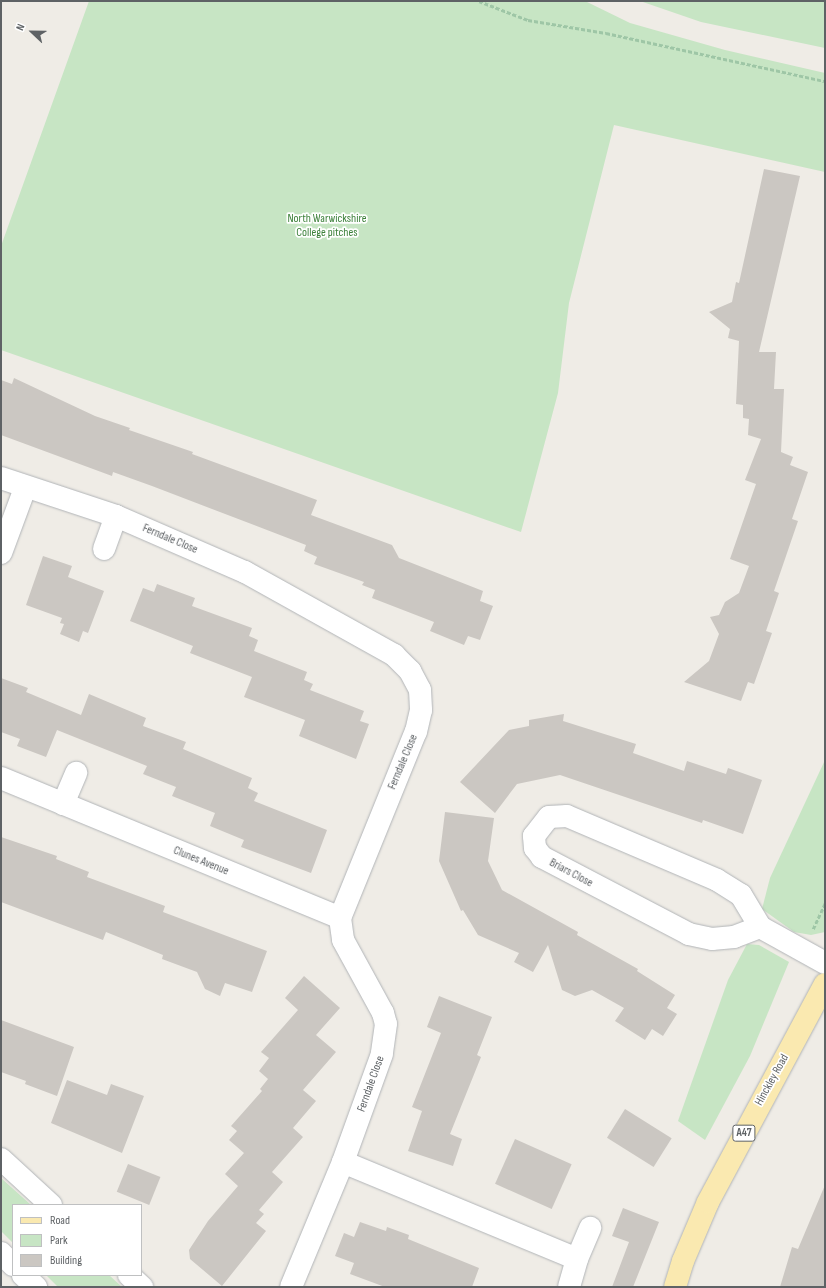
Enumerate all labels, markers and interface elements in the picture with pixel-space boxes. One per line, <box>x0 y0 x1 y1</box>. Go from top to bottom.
north arrow <box>12 12 52 52</box>
text: N <box>13 22 28 32</box>
park label: North Warwickshire College pitches <box>287 212 367 240</box>
street label: Ferndale Close <box>140 521 200 557</box>
street label: Ferndale Close <box>385 732 421 792</box>
street label: Clunes Avenue <box>171 843 231 879</box>
street label: Briars Close <box>547 856 595 890</box>
street label: Hinckley Road <box>752 1052 792 1108</box>
street label: Ferndale Close <box>354 1054 388 1114</box>
road number: A47 <box>732 1124 756 1142</box>
legend <box>12 1204 142 1276</box>
text: Road <box>50 1213 70 1228</box>
text: Park <box>50 1233 68 1248</box>
text: Building <box>50 1253 82 1268</box>

